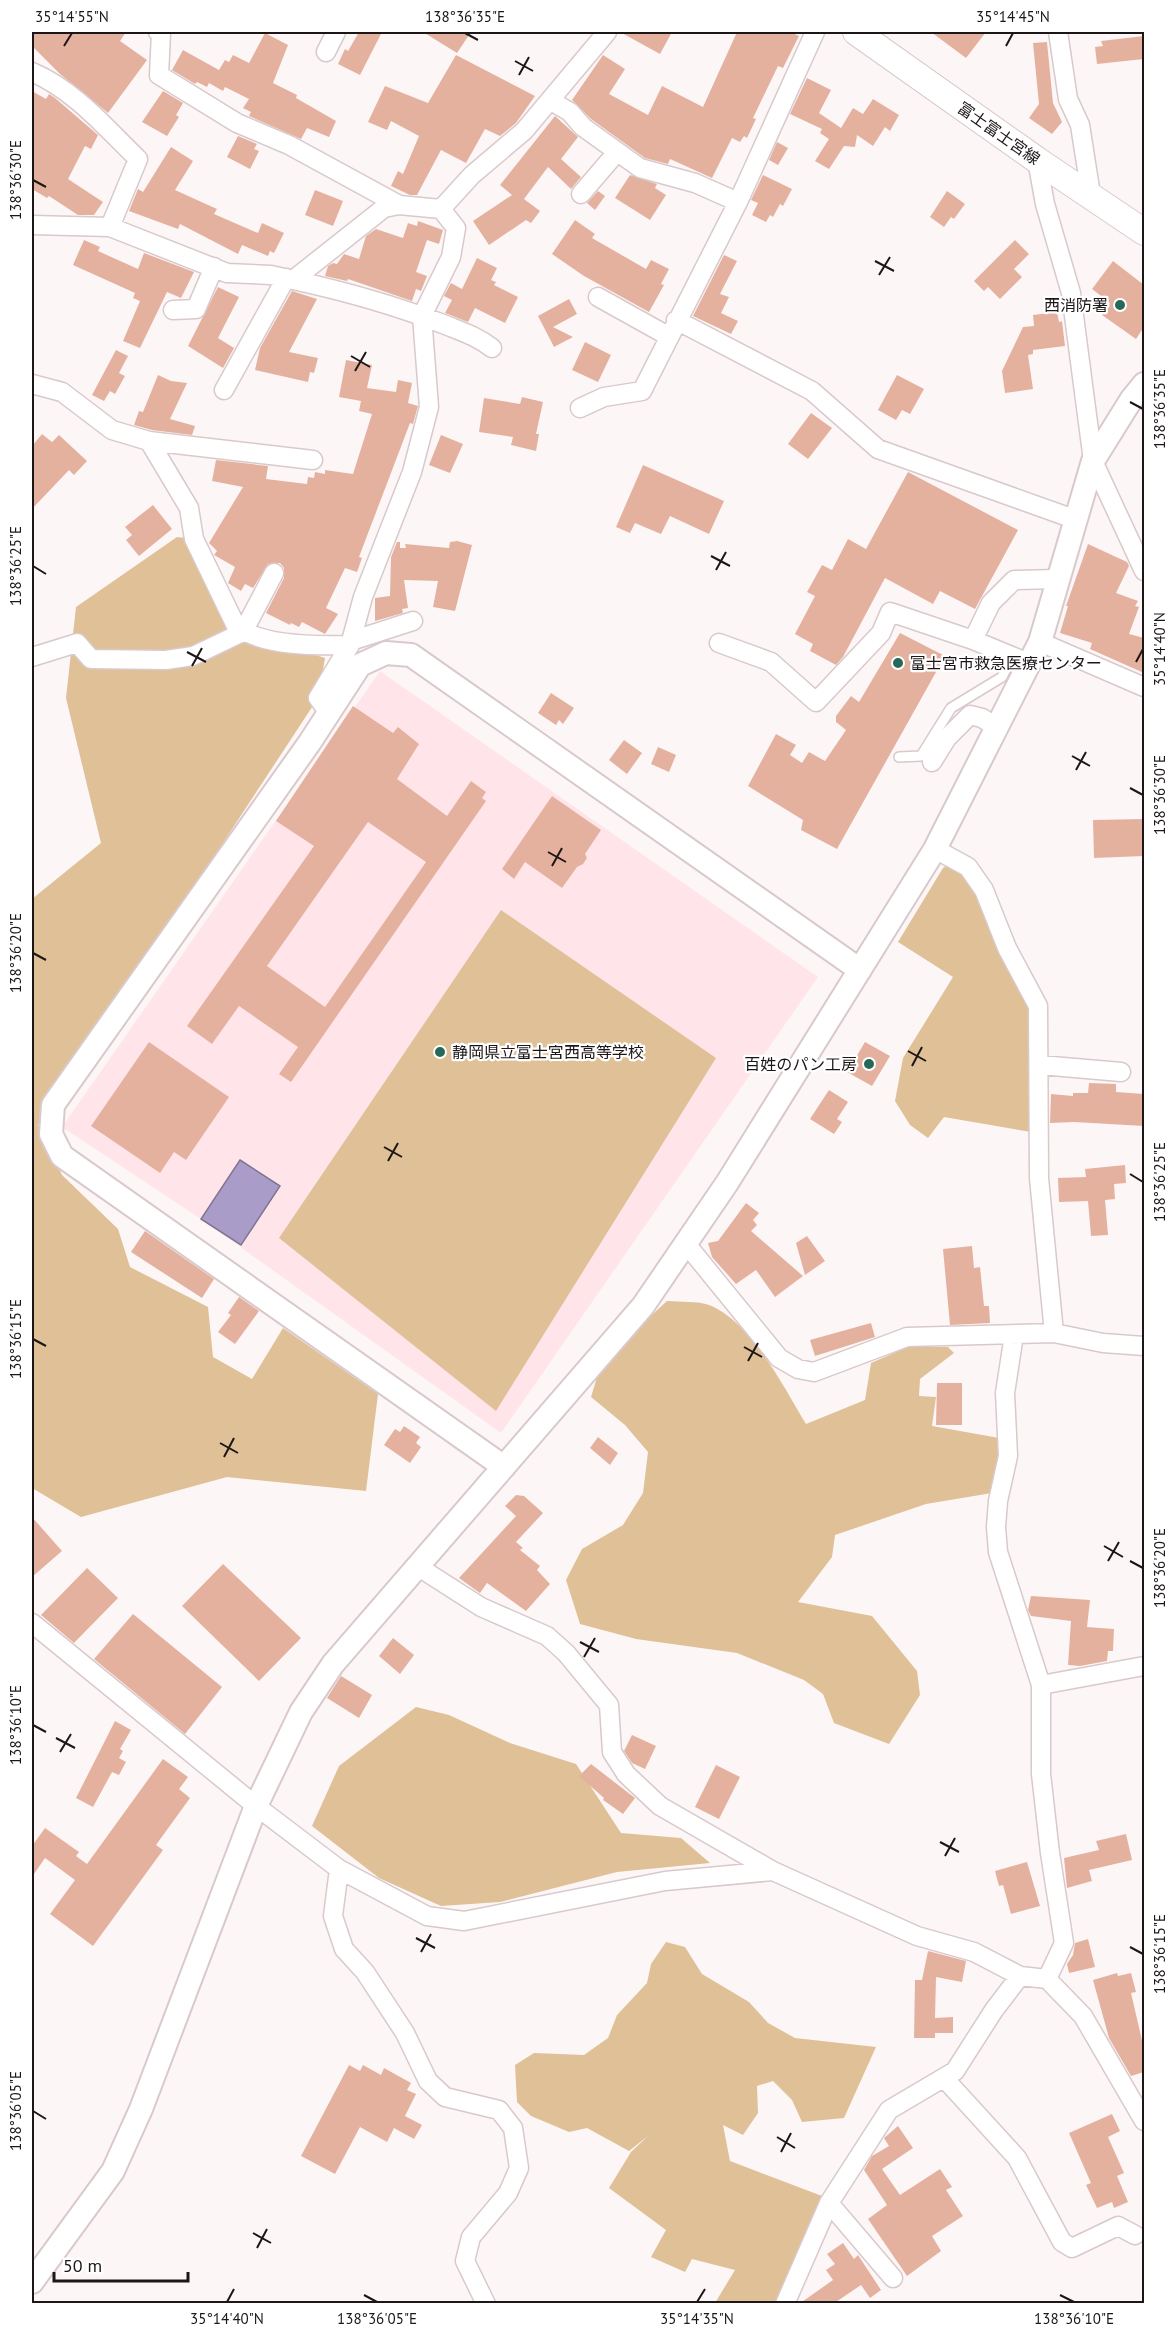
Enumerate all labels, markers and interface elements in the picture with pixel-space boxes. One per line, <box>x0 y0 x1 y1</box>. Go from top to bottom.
text: 35°14'55"N <box>35 7 109 26</box>
text: 138°36'35"E <box>425 7 505 26</box>
text: 35°14'45"N <box>976 7 1050 26</box>
street label: 富士富士宮線 <box>954 97 1044 169</box>
text: 138°36'30"E <box>6 140 25 220</box>
place label: 西消防署 <box>1044 295 1108 315</box>
marker: 西消防署 <box>1113 298 1127 312</box>
text: 138°36'35"E <box>1150 369 1169 449</box>
text: 138°36'25"E <box>6 526 25 606</box>
text: 35°14'40"N <box>1150 612 1169 686</box>
place label: 富士宮市救急医療センター <box>910 653 1102 673</box>
marker: 富士宮市救急医療センター <box>891 656 905 670</box>
text: 138°36'30"E <box>1150 755 1169 835</box>
text: 138°36'20"E <box>6 913 25 993</box>
place label: 静岡県立富士宮西高等学校 <box>452 1042 644 1062</box>
marker: 静岡県立富士宮西高等学校 <box>433 1045 447 1059</box>
place label: 百姓のパン工房 <box>744 1054 857 1074</box>
marker: 百姓のパン工房 <box>862 1057 876 1071</box>
text: 138°36'25"E <box>1150 1142 1169 1222</box>
text: 138°36'15"E <box>6 1299 25 1379</box>
text: 138°36'20"E <box>1150 1528 1169 1608</box>
text: 138°36'10"E <box>6 1685 25 1765</box>
text: 138°36'15"E <box>1150 1914 1169 1994</box>
text: 138°36'05"E <box>6 2071 25 2151</box>
scale bar <box>54 2245 188 2283</box>
text: 50 m <box>63 2254 102 2277</box>
text: 35°14'40"N <box>190 2309 264 2328</box>
text: 138°36'05"E <box>337 2309 417 2328</box>
text: 35°14'35"N <box>660 2309 734 2328</box>
text: 138°36'10"E <box>1034 2309 1114 2328</box>

